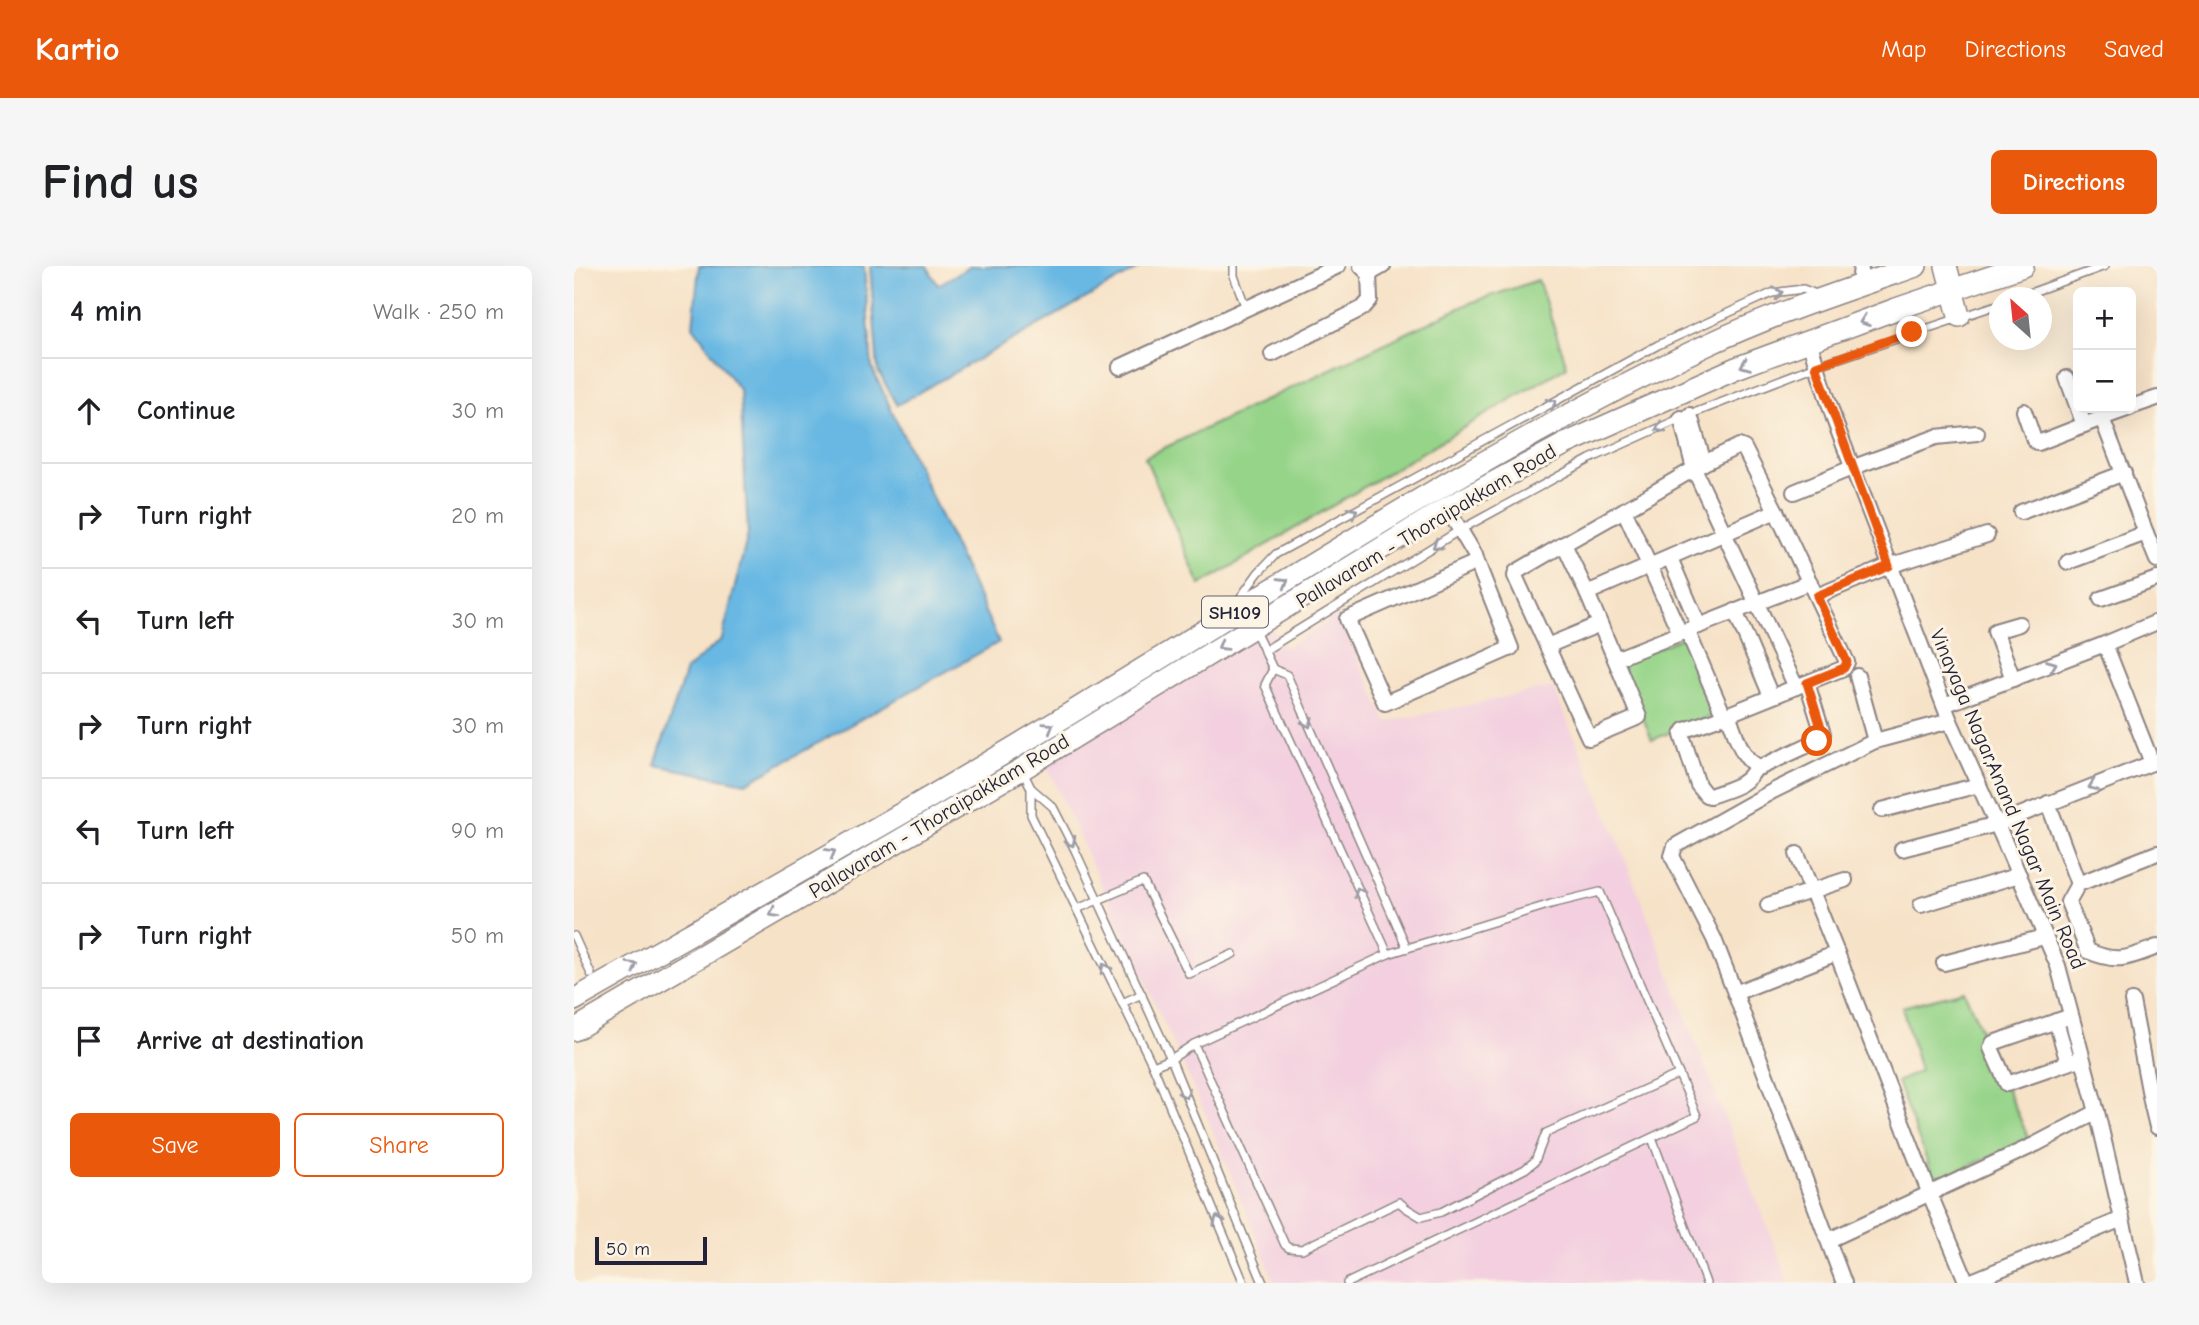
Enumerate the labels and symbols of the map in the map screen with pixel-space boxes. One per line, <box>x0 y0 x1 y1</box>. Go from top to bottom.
one-way arrow <box>1772 287 1784 301</box>
north arrow <box>1989 287 2052 350</box>
one-way arrow <box>1858 313 1870 327</box>
route end <box>1896 316 1927 347</box>
one-way arrow <box>1740 356 1752 370</box>
one-way arrow <box>1545 398 1557 411</box>
one-way arrow <box>1654 420 1667 434</box>
street label: Pallavaram - Thoraipakkam Road <box>1292 439 1560 613</box>
one-way arrow <box>1345 507 1358 520</box>
one-way arrow <box>1431 537 1444 550</box>
one-way arrow <box>1277 577 1290 590</box>
road number: SH109 <box>1202 596 1268 628</box>
street label: Vinayaga Nagar,Anand Nagar Main Road <box>1925 625 2091 973</box>
one-way arrow <box>1217 638 1230 651</box>
one-way arrow <box>2045 659 2057 673</box>
one-way arrow <box>1300 716 1314 728</box>
one-way arrow <box>1041 722 1054 735</box>
route start <box>1801 725 1832 756</box>
street label: Pallavaram - Thoraipakkam Road <box>805 729 1073 903</box>
one-way arrow <box>2088 777 2100 791</box>
one-way arrow <box>1063 835 1077 847</box>
one-way arrow <box>823 848 836 861</box>
one-way arrow <box>1353 887 1367 899</box>
one-way arrow <box>769 905 781 918</box>
one-way arrow <box>626 961 639 974</box>
one-way arrow <box>1099 963 1113 975</box>
one-way arrow <box>1177 1087 1191 1099</box>
one-way arrow <box>1212 1215 1226 1227</box>
scale bar <box>595 1234 707 1266</box>

